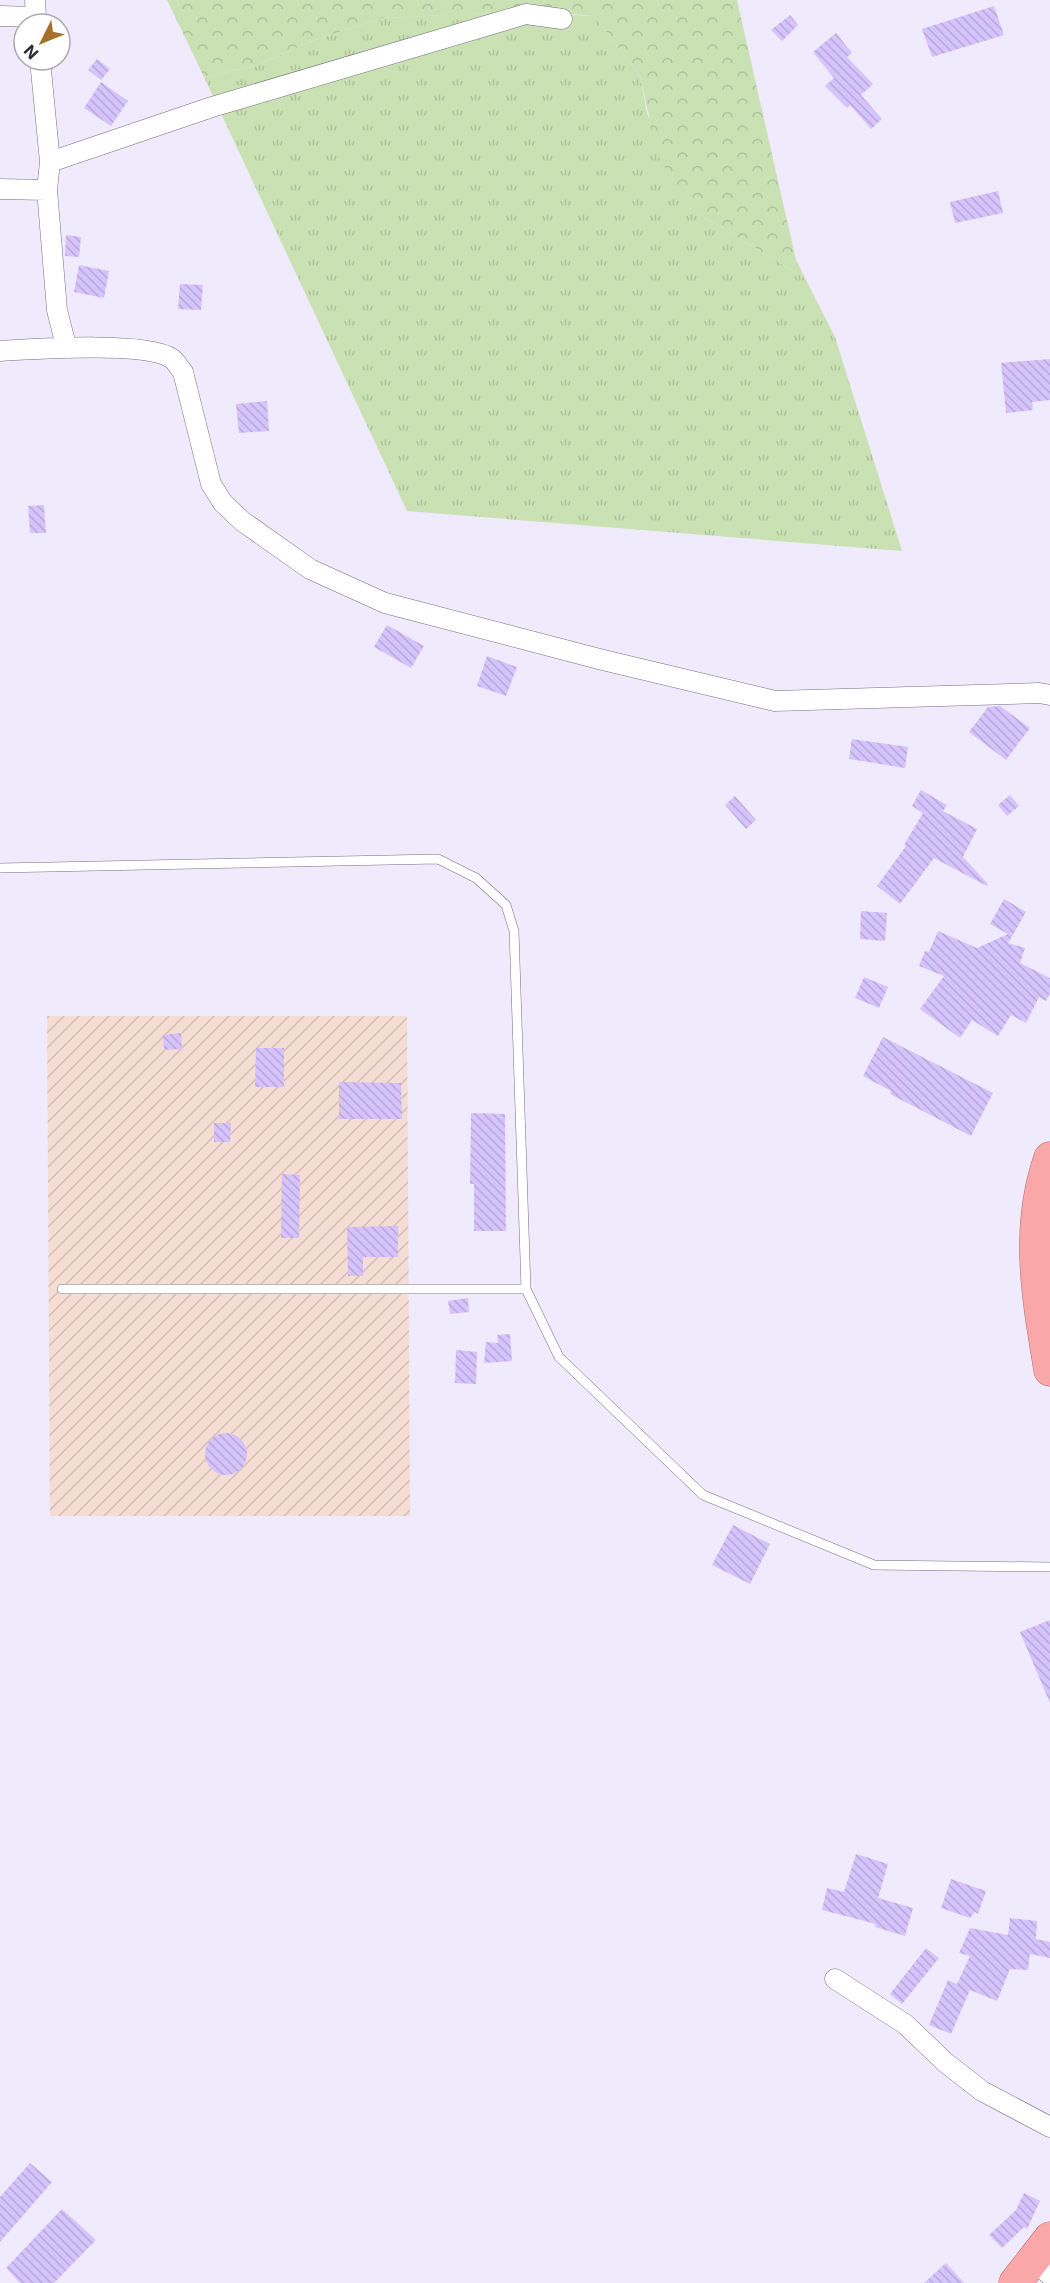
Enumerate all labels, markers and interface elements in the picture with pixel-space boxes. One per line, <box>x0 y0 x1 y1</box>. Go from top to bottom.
north arrow <box>12 12 72 72</box>
text: N <box>20 41 43 64</box>

